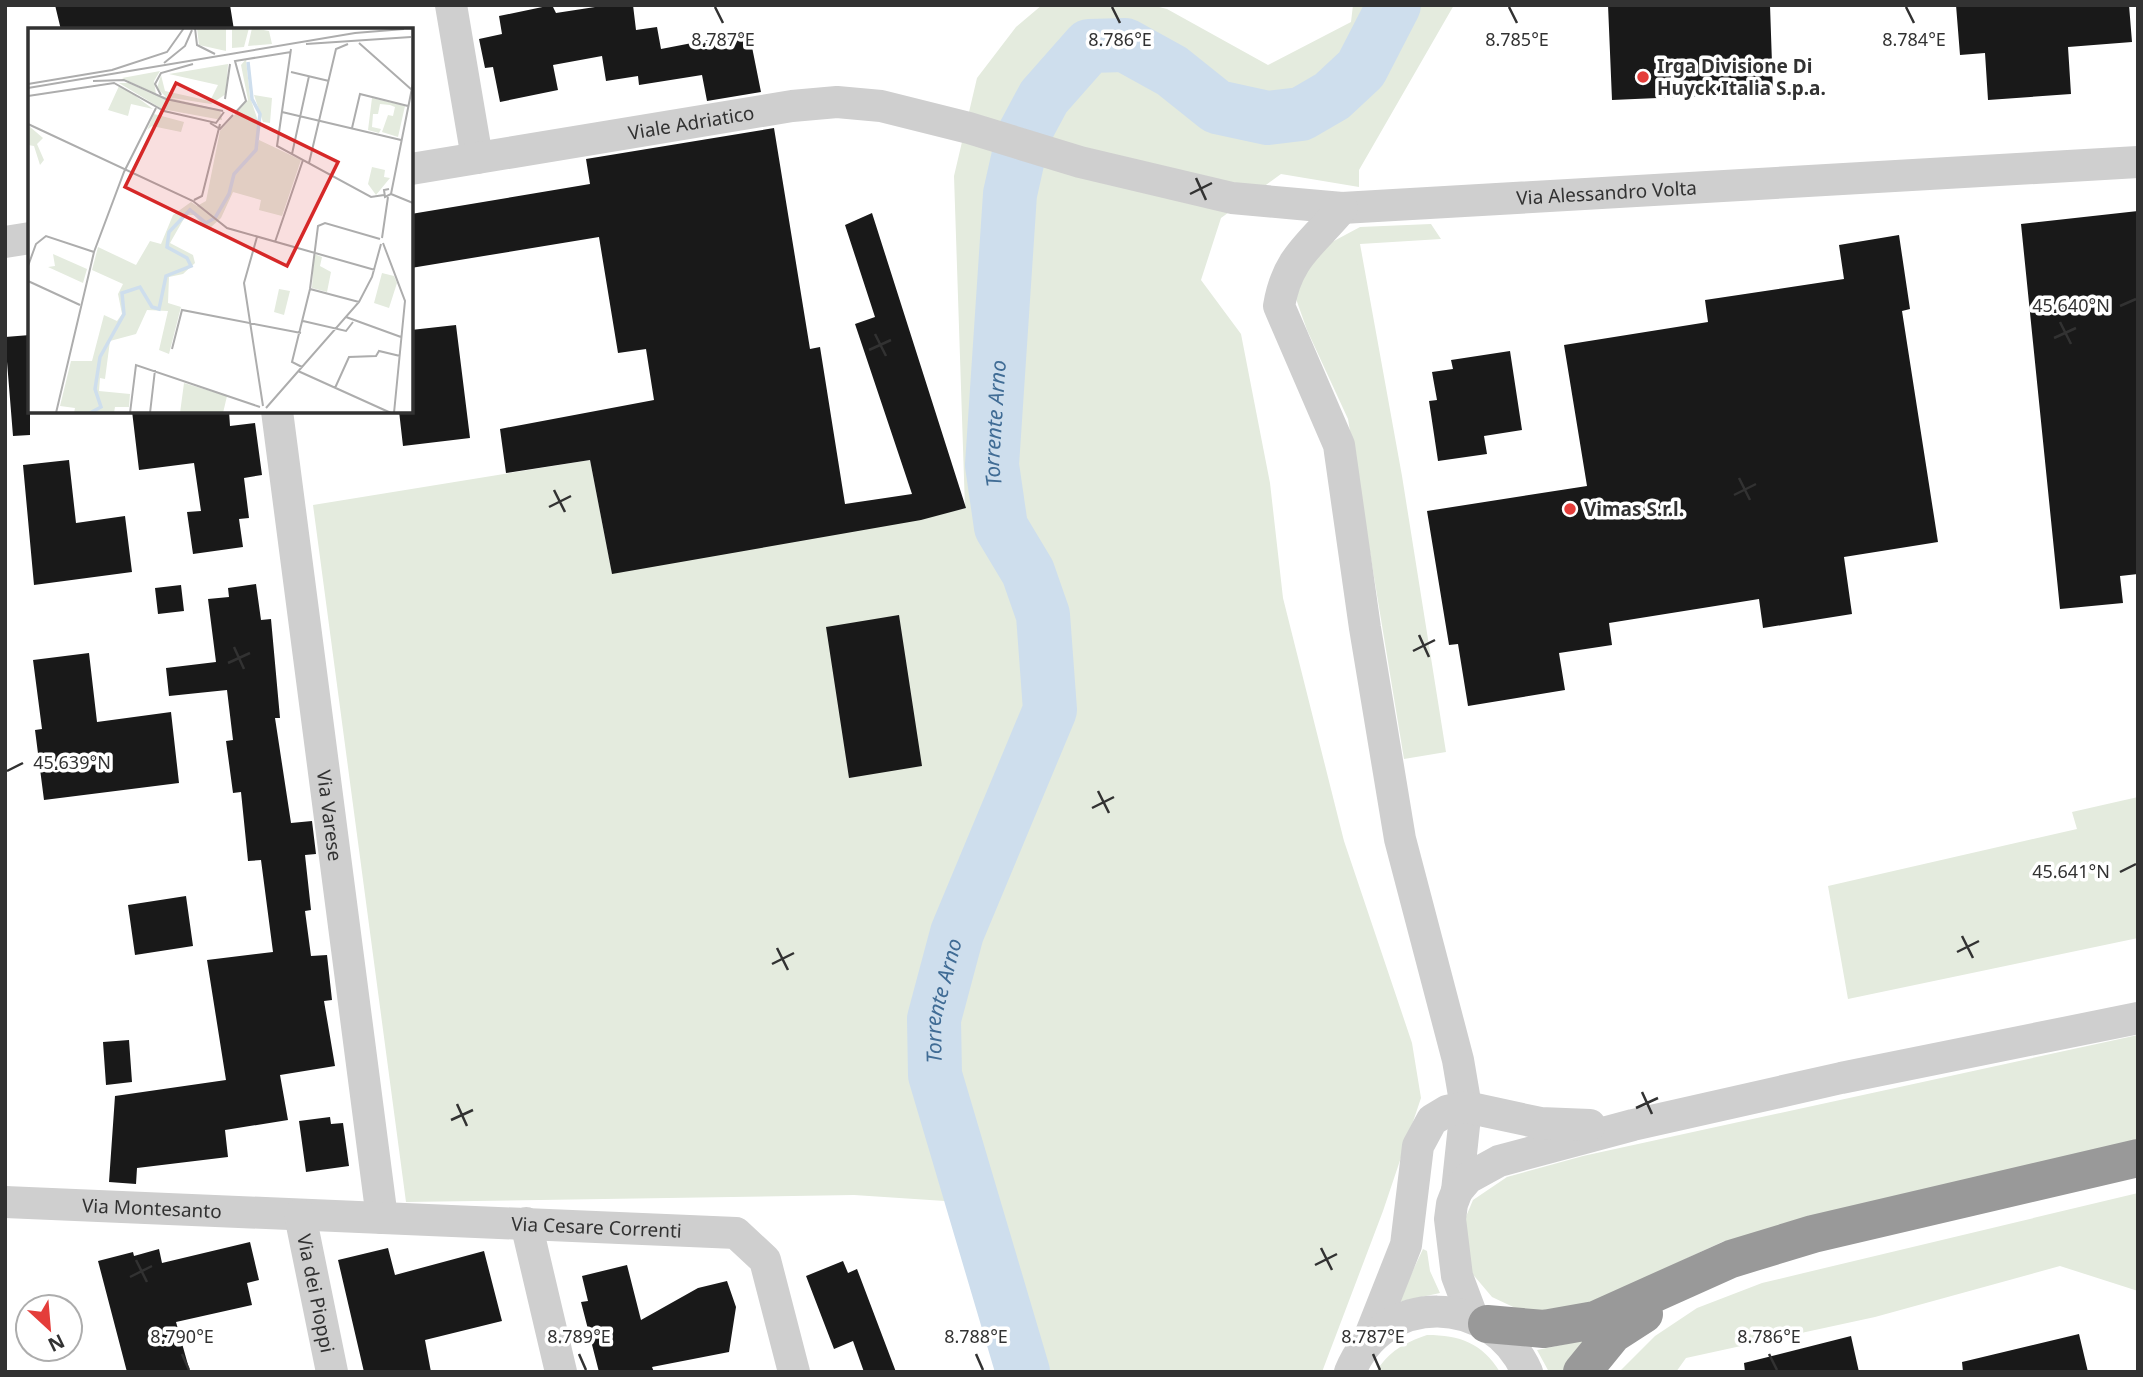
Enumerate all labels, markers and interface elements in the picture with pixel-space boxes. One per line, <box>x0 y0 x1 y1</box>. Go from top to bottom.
text: 8.787°E <box>691 27 755 51</box>
text: 8.786°E <box>1088 27 1152 51</box>
text: 8.785°E <box>1485 27 1549 51</box>
text: 8.784°E <box>1882 27 1946 51</box>
inset map <box>28 28 413 413</box>
place label: Irga Divisione Di Huyck Italia S.p.a. <box>1657 53 1826 101</box>
marker: Irga Divisione Di Huyck Italia S.p.a. <box>1635 69 1651 85</box>
street label: Viale Adriatico <box>626 99 756 146</box>
street label: Via Alessandro Volta <box>1516 175 1698 211</box>
text: 45.640°N <box>2032 293 2110 317</box>
water label: Torrente Arno <box>977 359 1012 489</box>
place label: Vimas S.r.l. <box>1584 496 1684 522</box>
marker: Vimas S.r.l. <box>1562 501 1578 517</box>
text: 45.639°N <box>33 750 111 774</box>
street label: Via Varese <box>311 768 348 863</box>
text: 45.641°N <box>2032 859 2110 883</box>
water label: Torrente Arno <box>919 935 968 1064</box>
street label: Via Montesanto <box>81 1192 222 1224</box>
street label: Via Cesare Correnti <box>511 1210 682 1244</box>
street label: Via dei Pioppi <box>291 1232 341 1355</box>
north arrow <box>14 1293 84 1363</box>
text: 8.790°E <box>150 1324 214 1348</box>
text: 8.789°E <box>547 1324 611 1348</box>
text: 8.788°E <box>944 1324 1008 1348</box>
text: 8.787°E <box>1341 1324 1405 1348</box>
text: 8.786°E <box>1737 1324 1801 1348</box>
text: N <box>44 1328 69 1358</box>

